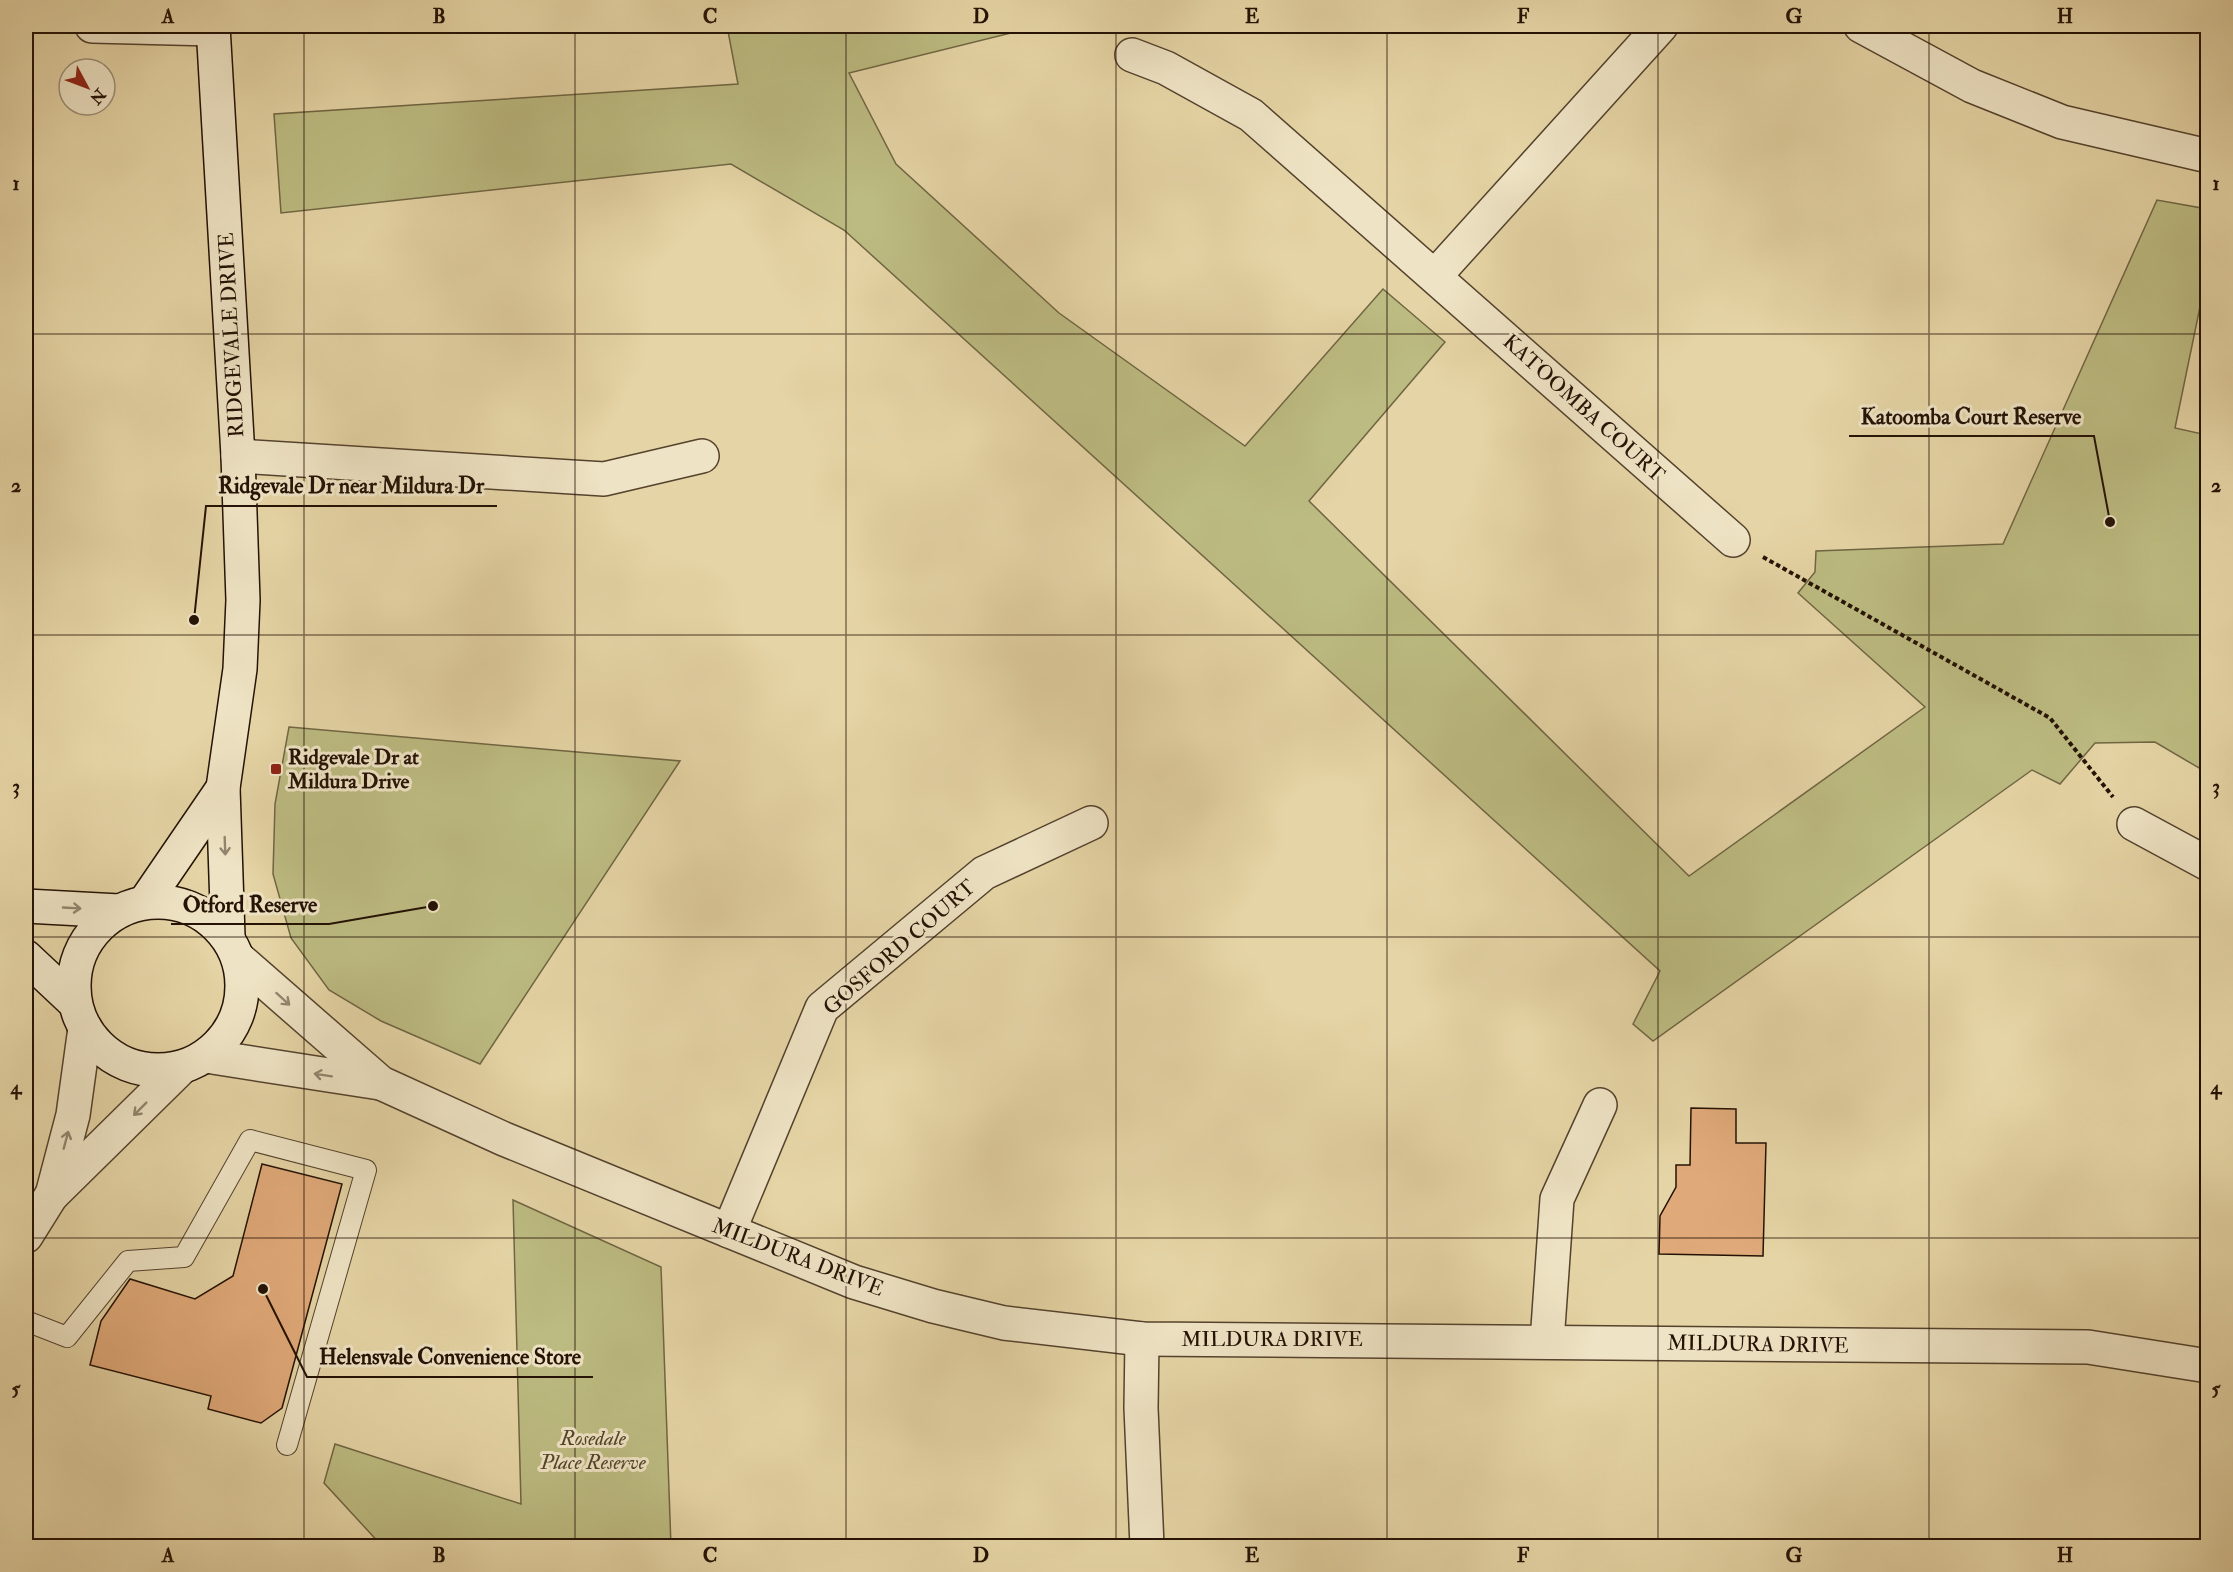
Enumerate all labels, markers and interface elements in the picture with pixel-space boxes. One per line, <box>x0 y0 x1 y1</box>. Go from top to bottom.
text: A <box>161 4 175 29</box>
text: B <box>432 4 446 29</box>
text: C <box>703 4 717 29</box>
text: D <box>973 4 989 29</box>
text: E <box>1245 4 1260 29</box>
text: F <box>1517 4 1530 29</box>
text: G <box>1786 4 1803 29</box>
text: H <box>2057 4 2073 29</box>
north arrow <box>57 57 117 117</box>
text: N <box>85 83 110 109</box>
text: 1 <box>12 171 20 196</box>
text: 1 <box>2212 171 2220 196</box>
street label: RIDGEVALE DRIVE <box>213 232 250 438</box>
street label: KATOOMBA COURT <box>1497 328 1671 489</box>
callout: Katoomba Court Reserve <box>1849 396 2094 436</box>
text: Katoomba Court Reserve <box>1861 403 2082 431</box>
callout: Ridgevale Dr near Mildura Dr <box>206 466 497 506</box>
text: Ridgevale Dr near Mildura Dr <box>218 472 485 501</box>
text: 2 <box>11 473 21 498</box>
text: 2 <box>2211 473 2221 498</box>
place label: Ridgevale Dr at Mildura Drive <box>287 744 419 795</box>
marker: Ridgevale Dr at Mildura Drive <box>269 762 283 776</box>
text: 3 <box>12 774 20 799</box>
text: 3 <box>2212 774 2220 799</box>
one-way arrow <box>219 836 231 856</box>
street label: GOSFORD COURT <box>818 874 981 1021</box>
callout: Otford Reserve <box>171 884 329 924</box>
text: Otford Reserve <box>183 891 318 919</box>
one-way arrow <box>62 903 82 914</box>
one-way arrow <box>275 992 290 1006</box>
one-way arrow <box>314 1069 334 1080</box>
text: 4 <box>10 1075 23 1100</box>
text: 4 <box>2210 1075 2223 1100</box>
one-way arrow <box>132 1102 147 1116</box>
one-way arrow <box>61 1131 73 1150</box>
street label: MILDURA DRIVE <box>708 1212 887 1303</box>
street label: MILDURA DRIVE <box>1181 1326 1363 1353</box>
street label: MILDURA DRIVE <box>1667 1329 1849 1360</box>
callout: Helensvale Convenience Store <box>307 1337 593 1377</box>
text: Helensvale Convenience Store <box>319 1343 582 1371</box>
text: 5 <box>12 1376 22 1401</box>
text: 5 <box>2212 1376 2222 1401</box>
park label: Rosedale Place Reserve <box>539 1425 647 1476</box>
text: A <box>161 1543 175 1568</box>
text: B <box>432 1543 446 1568</box>
text: C <box>703 1543 717 1568</box>
text: D <box>973 1543 989 1568</box>
text: E <box>1245 1543 1260 1568</box>
text: F <box>1517 1543 1530 1568</box>
text: G <box>1786 1543 1803 1568</box>
text: H <box>2057 1543 2073 1568</box>

